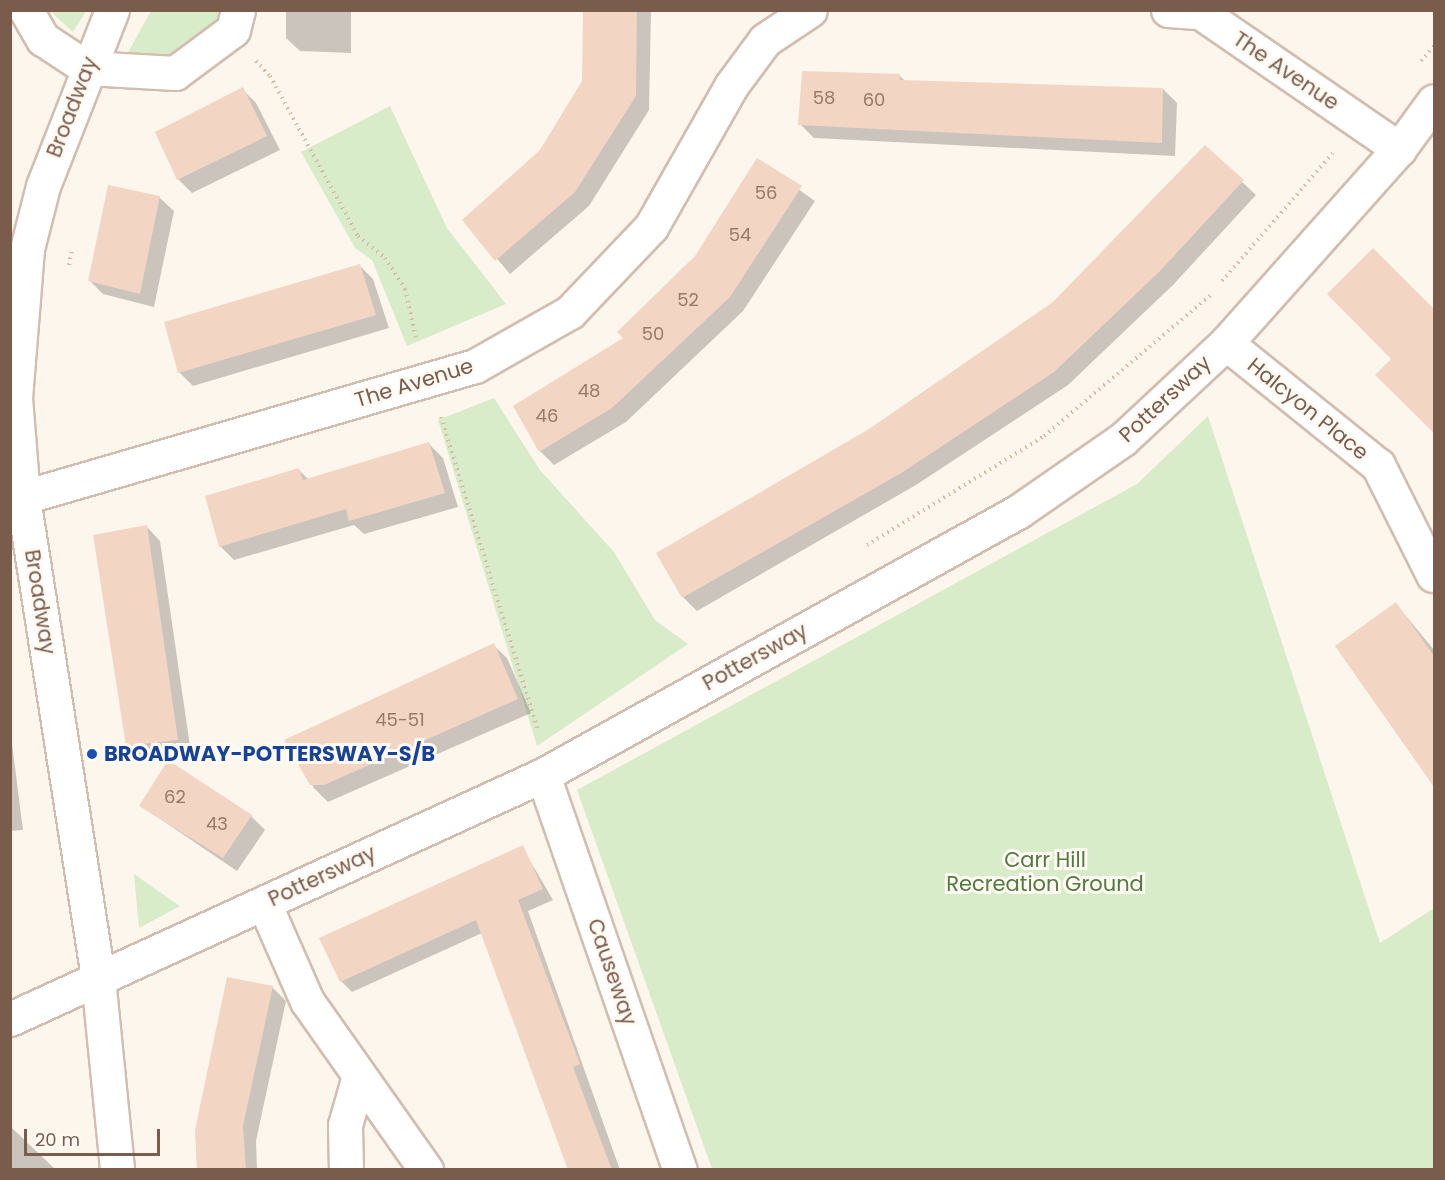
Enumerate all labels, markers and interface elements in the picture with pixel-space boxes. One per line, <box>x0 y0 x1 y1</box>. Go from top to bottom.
street label: The Avenue <box>1228 26 1344 116</box>
street label: Broadway <box>41 53 103 161</box>
house number: 58 <box>813 87 835 109</box>
house number: 60 <box>863 89 885 111</box>
house number: 56 <box>755 182 777 204</box>
house number: 54 <box>729 224 751 246</box>
house number: 52 <box>677 289 699 311</box>
house number: 50 <box>642 323 664 345</box>
street label: Pottersway <box>1114 350 1216 448</box>
street label: The Avenue <box>352 353 476 413</box>
street label: Halcyon Place <box>1242 353 1374 465</box>
house number: 48 <box>578 380 600 402</box>
house number: 46 <box>536 405 558 427</box>
street label: Broadway <box>19 548 61 656</box>
street label: Pottersway <box>698 618 812 696</box>
house number: 45-51 <box>375 709 425 731</box>
place label: BROADWAY-POTTERSWAY-S/B <box>104 741 435 767</box>
marker: BROADWAY-POTTERSWAY-S/B <box>85 747 99 761</box>
house number: 62 <box>164 786 186 808</box>
house number: 43 <box>206 813 228 835</box>
street label: Pottersway <box>264 840 380 912</box>
park label: Carr Hill Recreation Ground <box>946 847 1144 897</box>
street label: Causeway <box>582 915 642 1029</box>
scale bar <box>27 1117 164 1155</box>
text: 20 m <box>35 1127 80 1152</box>

